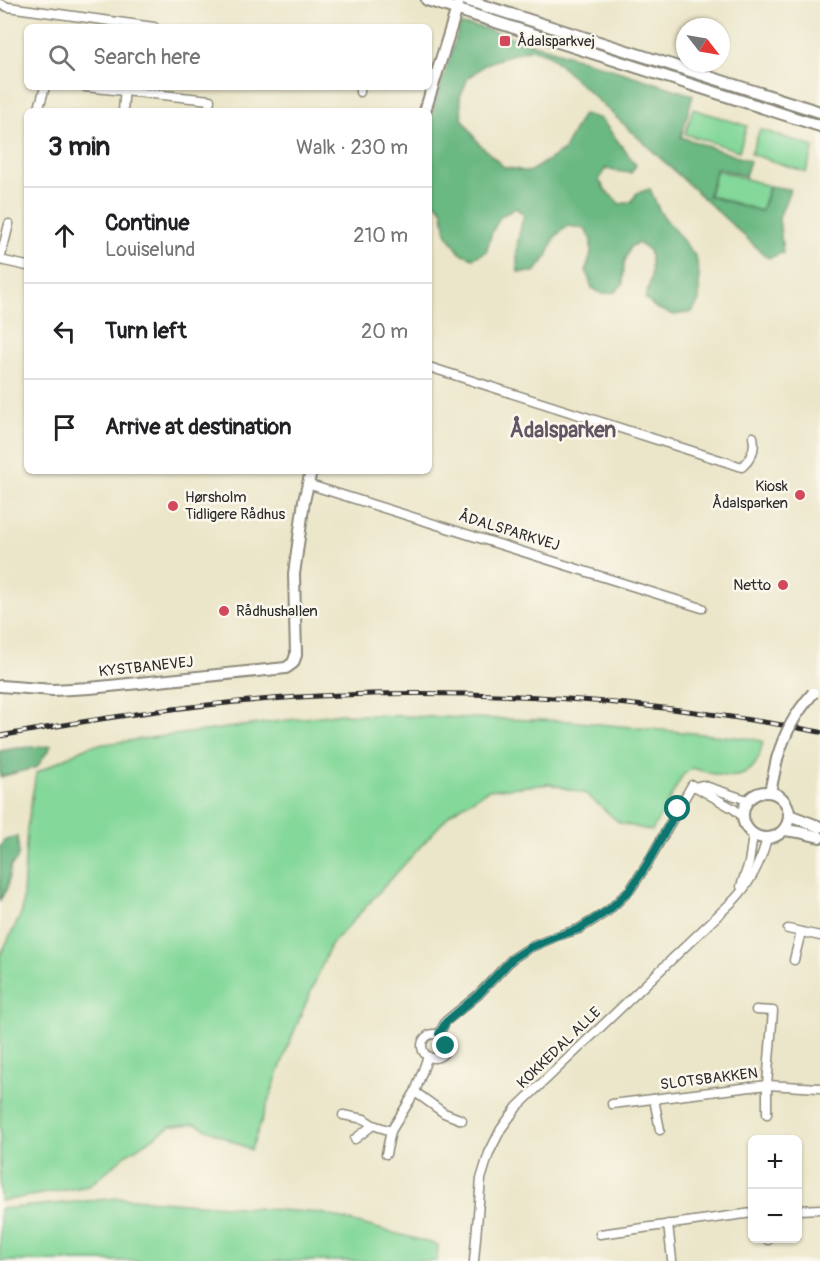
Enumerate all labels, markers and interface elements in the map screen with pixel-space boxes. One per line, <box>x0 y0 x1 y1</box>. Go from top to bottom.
north arrow <box>676 18 730 72</box>
search box <box>24 24 432 90</box>
place label: Ådalsparkvej <box>517 31 595 51</box>
marker: Ådalsparkvej <box>498 34 512 48</box>
icon: search <box>45 41 78 74</box>
text: Search here <box>93 43 200 71</box>
text: 3 min <box>48 131 110 163</box>
text: Walk · 230 m <box>296 135 408 160</box>
text: Continue <box>105 209 189 237</box>
icon: ahead <box>48 219 81 252</box>
text: 210 m <box>353 223 408 248</box>
text: Louiselund <box>105 237 195 262</box>
icon: left <box>48 315 81 348</box>
text: Turn left <box>105 317 187 345</box>
text: 20 m <box>361 319 408 344</box>
icon: arrive <box>48 411 81 444</box>
text: Arrive at destination <box>105 413 291 441</box>
district label: Ådalsparken <box>510 415 616 444</box>
place label: Kiosk Ådalsparken <box>712 477 789 513</box>
place label: Hørsholm Tidligere Rådhus <box>185 488 286 524</box>
marker: Kiosk Ådalsparken <box>793 488 807 502</box>
marker: Hørsholm Tidligere Rådhus <box>166 499 180 513</box>
street label: ÅDALSPARKVEJ <box>456 506 562 555</box>
place label: Netto <box>733 576 771 595</box>
marker: Netto <box>776 578 790 592</box>
place label: Rådhushallen <box>236 602 318 621</box>
marker: Rådhushallen <box>217 604 231 618</box>
street label: KYSTBANEVEJ <box>98 653 194 681</box>
route start <box>664 795 690 821</box>
street label: KOKKEDAL ALLE <box>513 1003 605 1093</box>
route end <box>432 1032 458 1058</box>
street label: SLOTSBAKKEN <box>659 1064 759 1094</box>
map controls <box>748 1135 802 1243</box>
button: + <box>748 1135 802 1189</box>
button: − <box>748 1189 802 1243</box>

